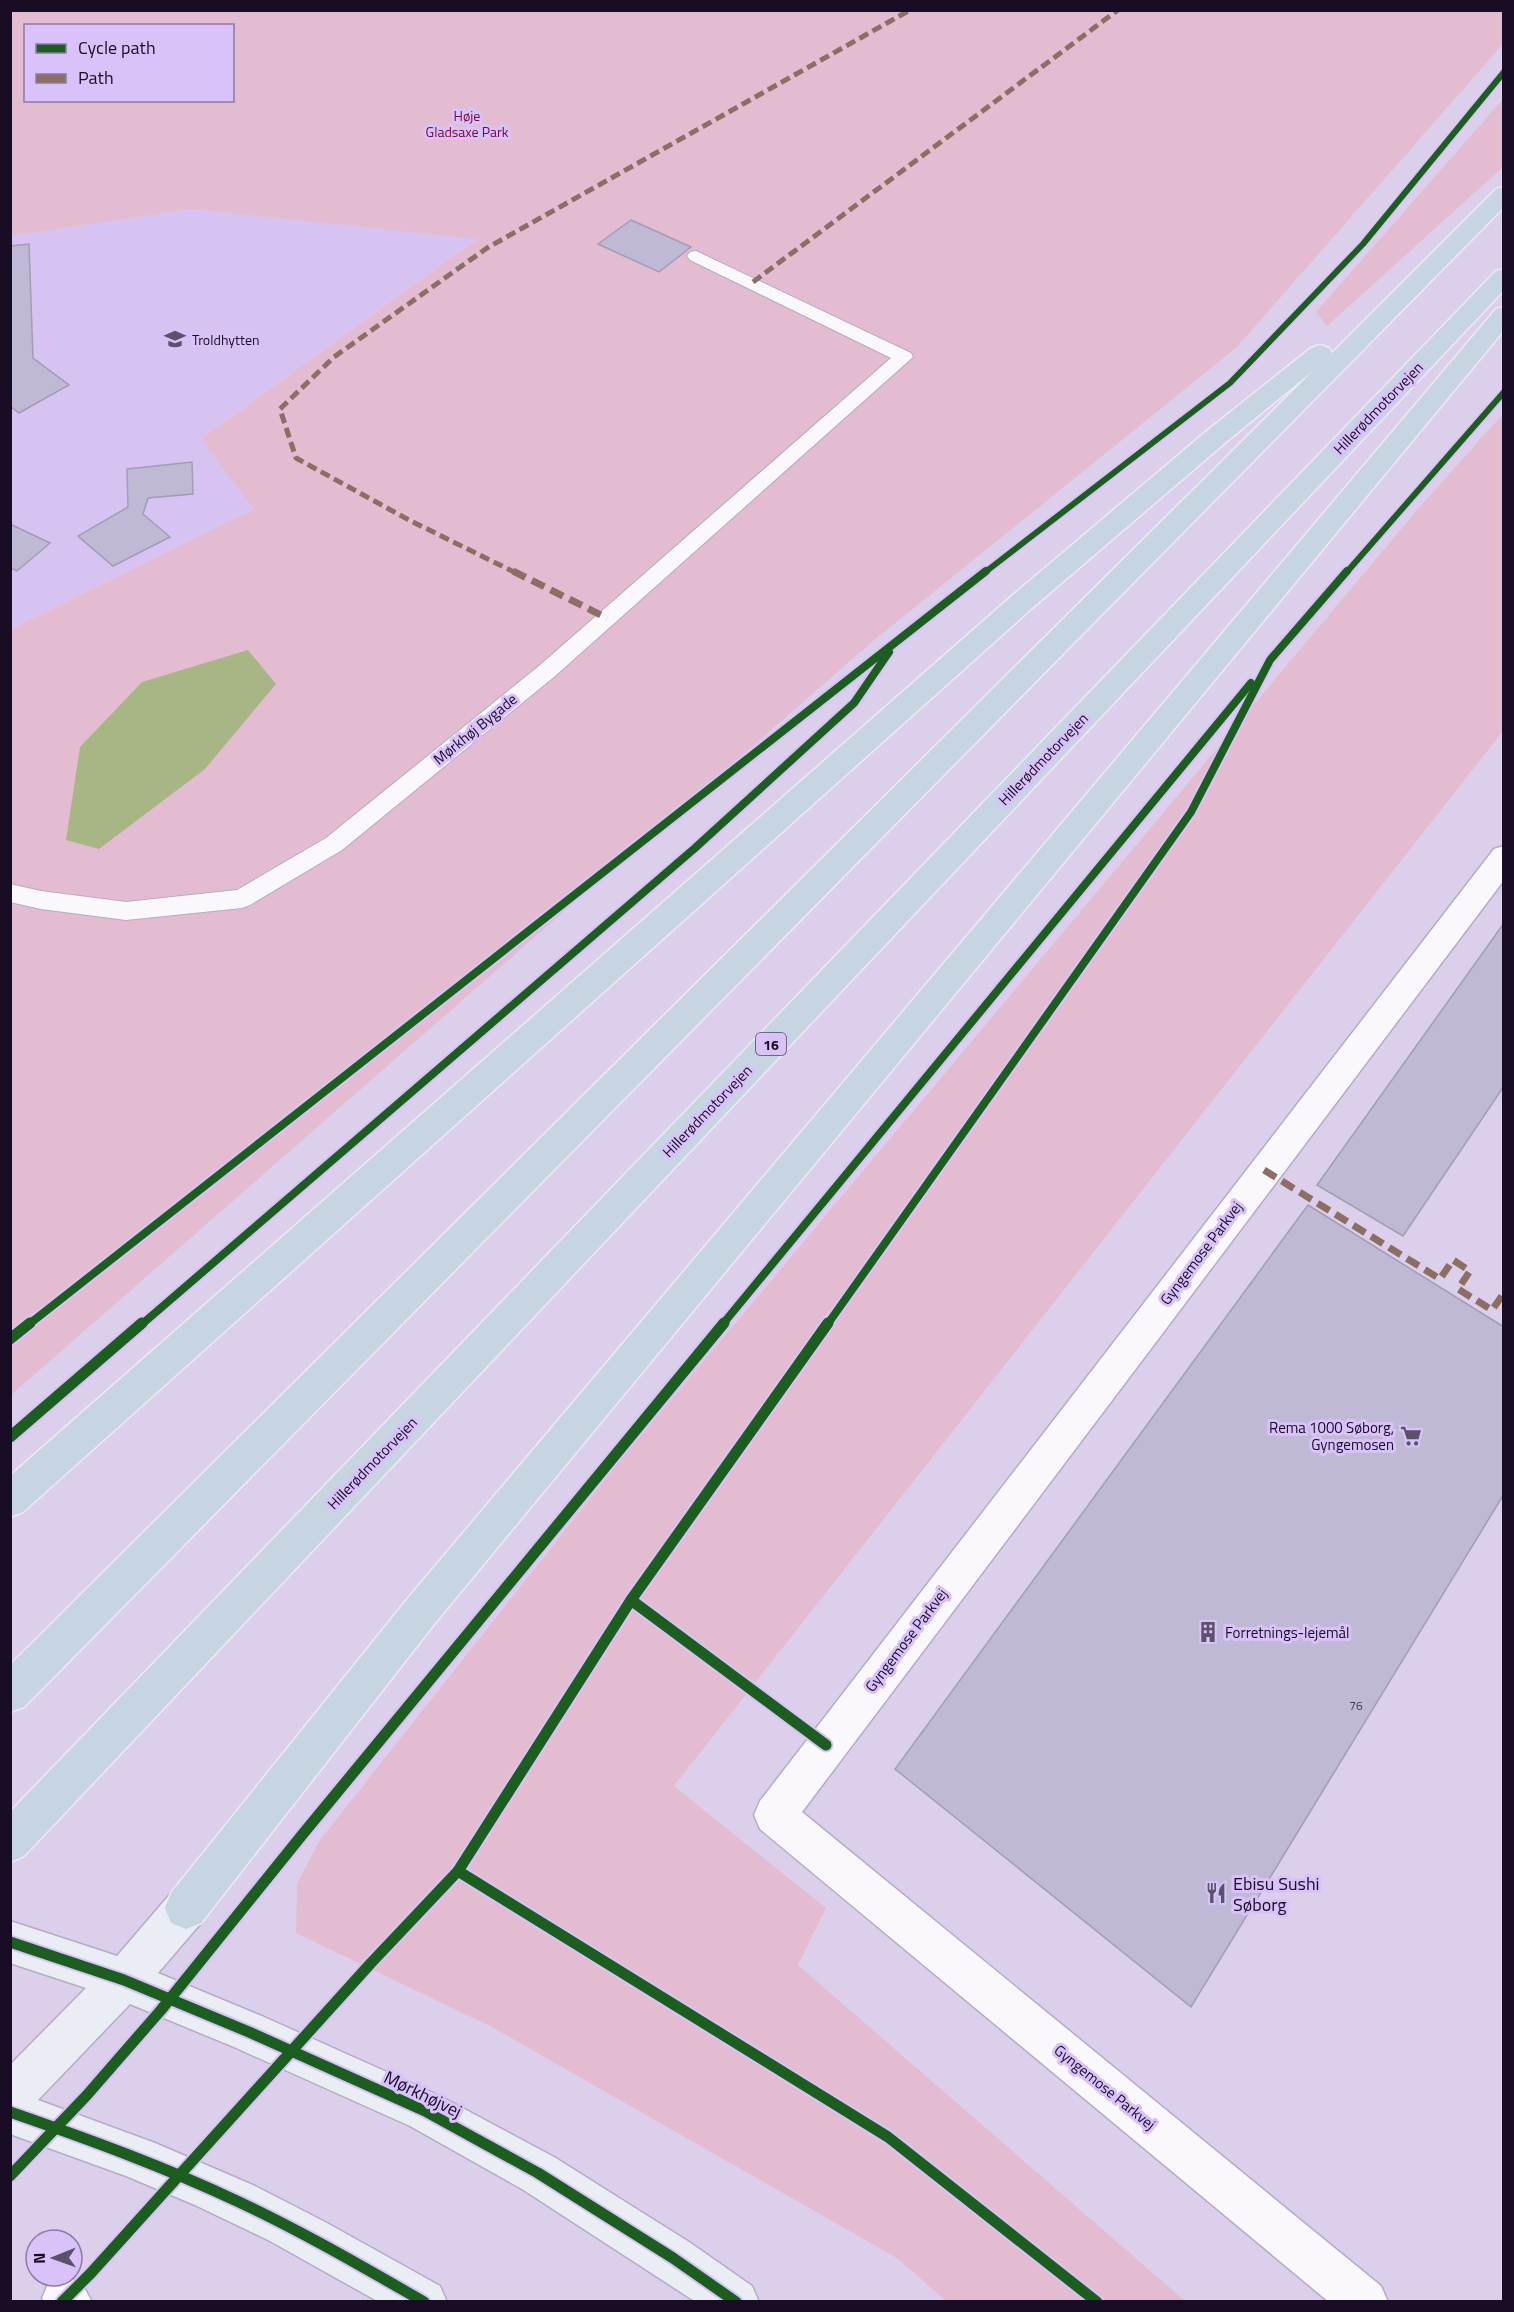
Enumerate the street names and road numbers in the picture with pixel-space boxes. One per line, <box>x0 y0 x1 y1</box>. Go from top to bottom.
street label: Hillerødmotorvejen <box>1328 356 1428 460</box>
street label: Mørkhøj Bygade <box>428 688 522 770</box>
street label: Hillerødmotorvejen <box>993 707 1093 811</box>
road number: 16 <box>756 1033 786 1055</box>
street label: Hillerødmotorvejen <box>657 1059 757 1163</box>
street label: Gyngemose Parkvej <box>1154 1196 1248 1310</box>
street label: Hillerødmotorvejen <box>322 1411 422 1515</box>
street label: Gyngemose Parkvej <box>859 1583 953 1697</box>
street label: Gyngemose Parkvej <box>1049 2039 1161 2135</box>
street label: Mørkhøjvej <box>379 2063 467 2125</box>

